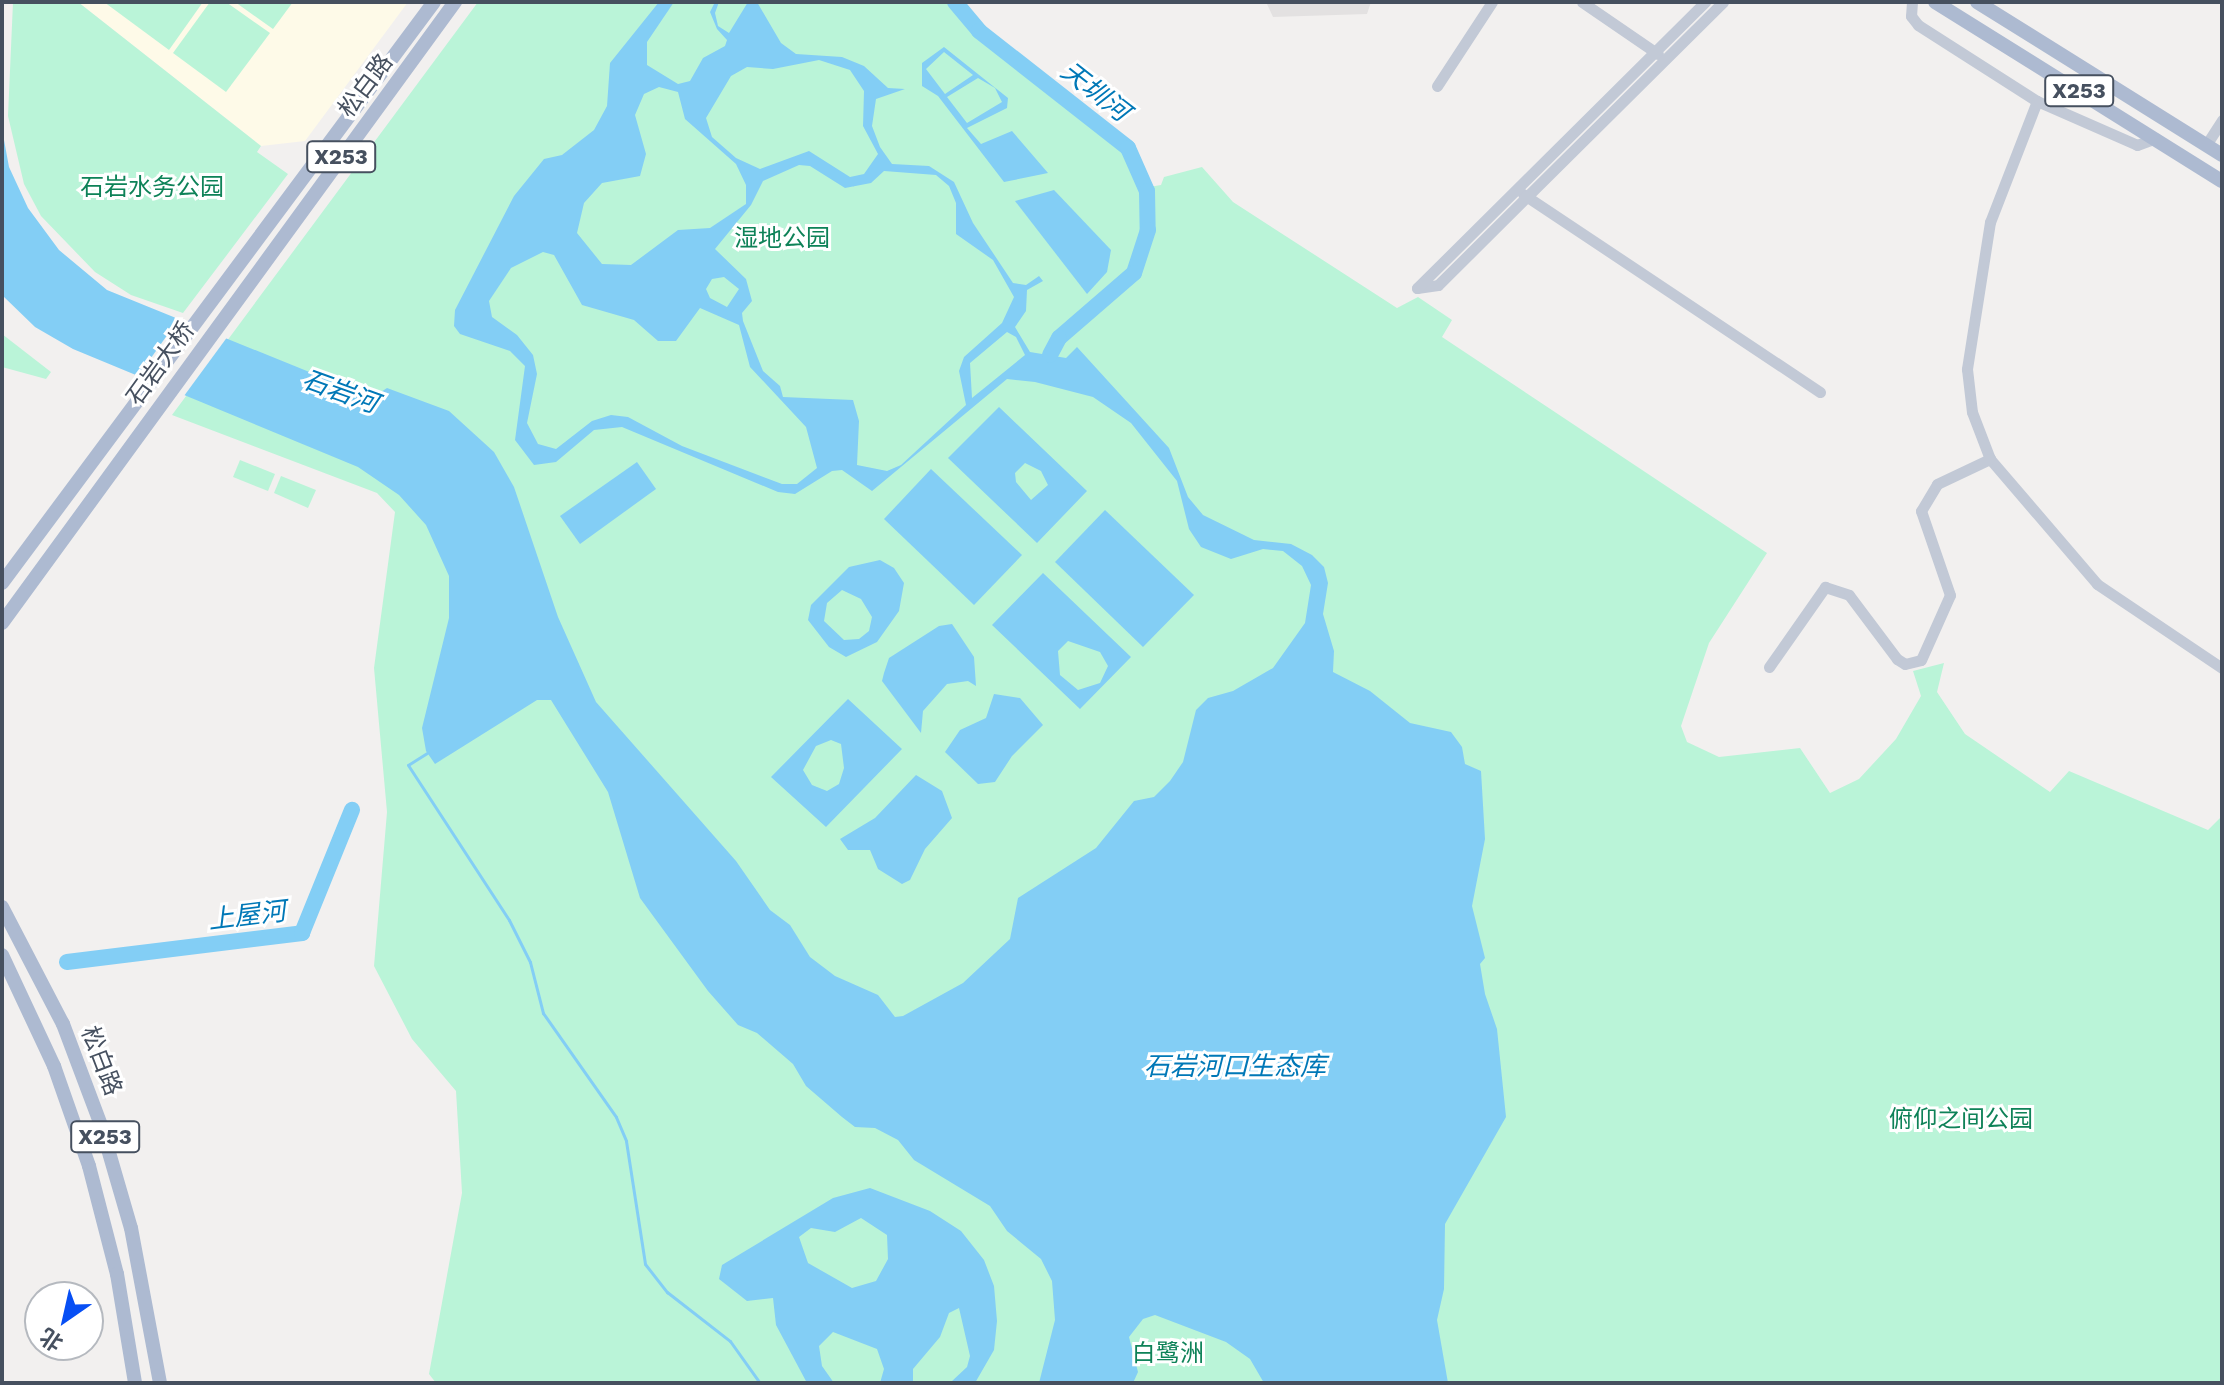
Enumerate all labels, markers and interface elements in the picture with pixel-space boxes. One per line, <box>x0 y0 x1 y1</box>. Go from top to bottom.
street label: 松白路 <box>333 49 399 123</box>
water label: 天圳河 <box>1055 56 1135 128</box>
road number: X253 <box>2043 73 2115 109</box>
road number: X253 <box>305 139 377 175</box>
park label: 石岩水务公园 <box>80 174 224 202</box>
park label: 湿地公园 <box>734 225 830 253</box>
street label: 石岩大桥 <box>121 317 201 411</box>
water label: 石岩河 <box>298 364 382 420</box>
water label: 上屋河 <box>206 896 288 936</box>
street label: 松白路 <box>75 1022 127 1100</box>
water label: 石岩河口生态库 <box>1144 1051 1326 1083</box>
park label: 俯仰之间公园 <box>1889 1106 2033 1134</box>
road number: X253 <box>69 1119 141 1155</box>
north arrow <box>24 1281 104 1361</box>
text: 北 <box>35 1323 68 1356</box>
park label: 白鹭洲 <box>1132 1340 1204 1368</box>

